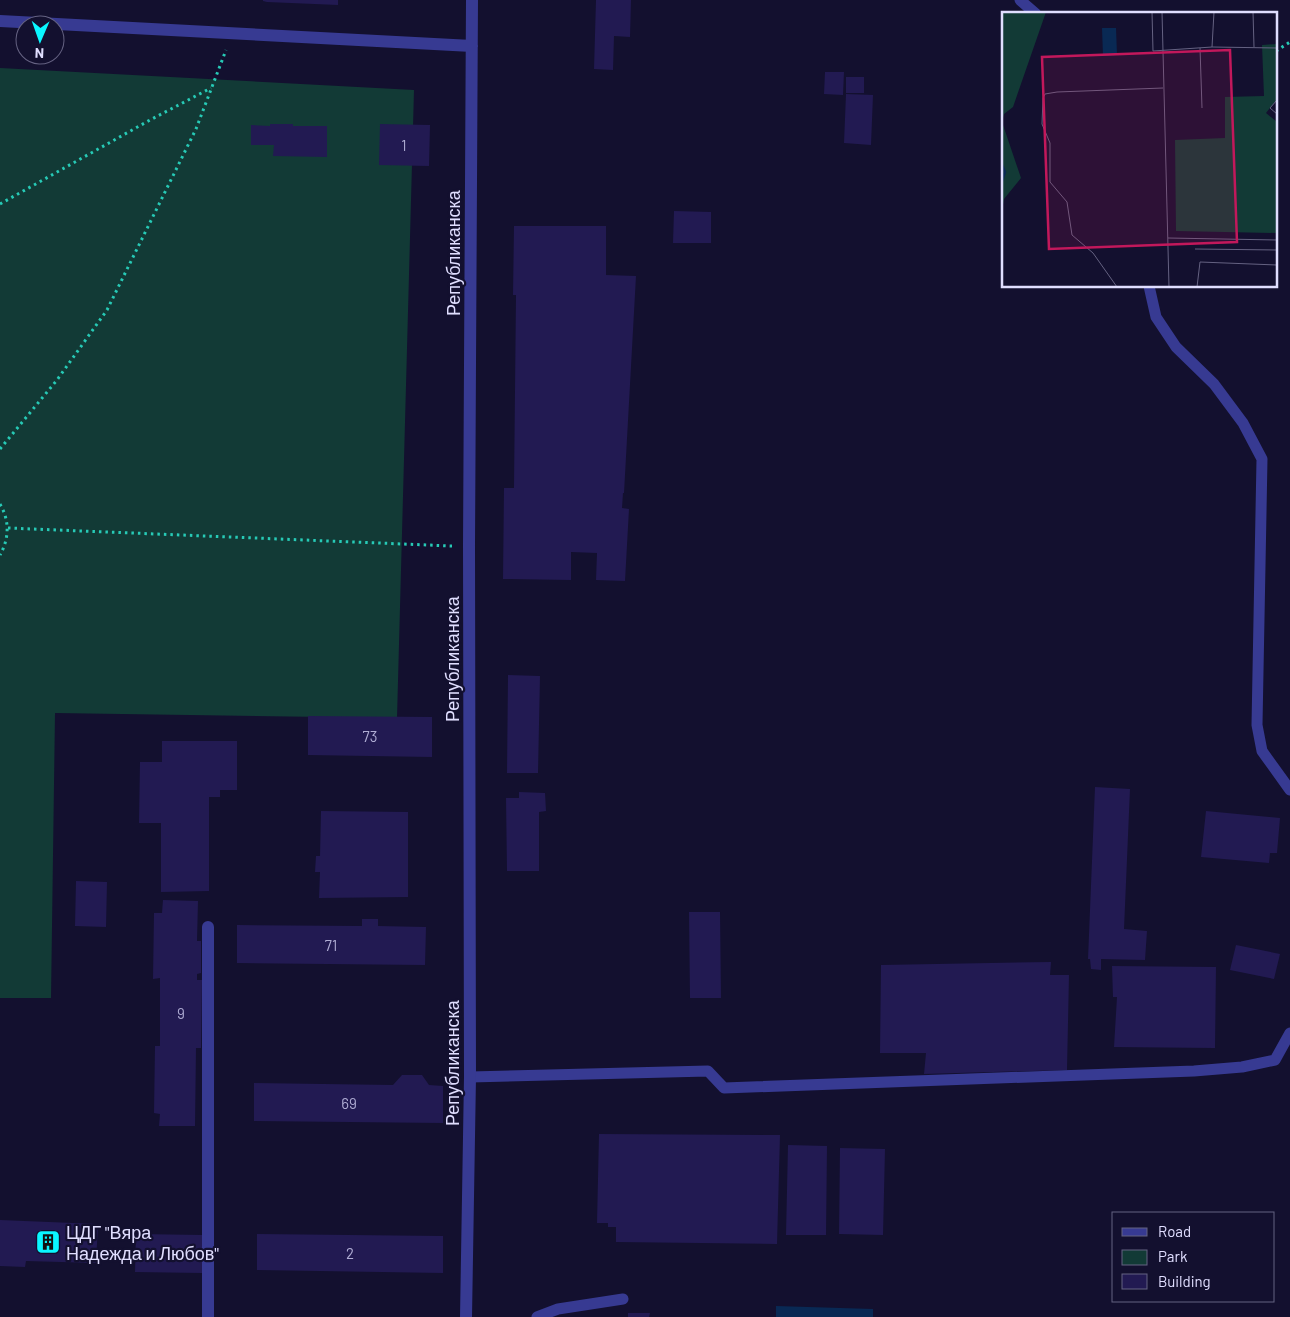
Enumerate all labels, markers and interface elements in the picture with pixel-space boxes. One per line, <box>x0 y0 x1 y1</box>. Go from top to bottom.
inset map <box>1002 12 1278 288</box>
north arrow <box>15 15 65 65</box>
text: N <box>35 45 44 62</box>
house number: 1 <box>401 136 407 154</box>
street label: Републиканска <box>442 189 464 316</box>
street label: Републиканска <box>441 595 463 722</box>
house number: 73 <box>363 727 377 745</box>
house number: 71 <box>325 936 337 954</box>
street label: Републиканска <box>441 999 463 1126</box>
house number: 9 <box>177 1004 185 1022</box>
house number: 69 <box>341 1094 357 1112</box>
legend <box>1112 1212 1275 1302</box>
place label: ЦДГ "Вяра Надежда и Любов" <box>66 1221 219 1264</box>
text: Road <box>1158 1222 1191 1240</box>
building icon: ЦДГ "Вяра Надежда и Любов" <box>35 1229 61 1255</box>
house number: 2 <box>346 1244 354 1262</box>
text: Park <box>1158 1247 1188 1265</box>
text: Building <box>1158 1272 1211 1290</box>

